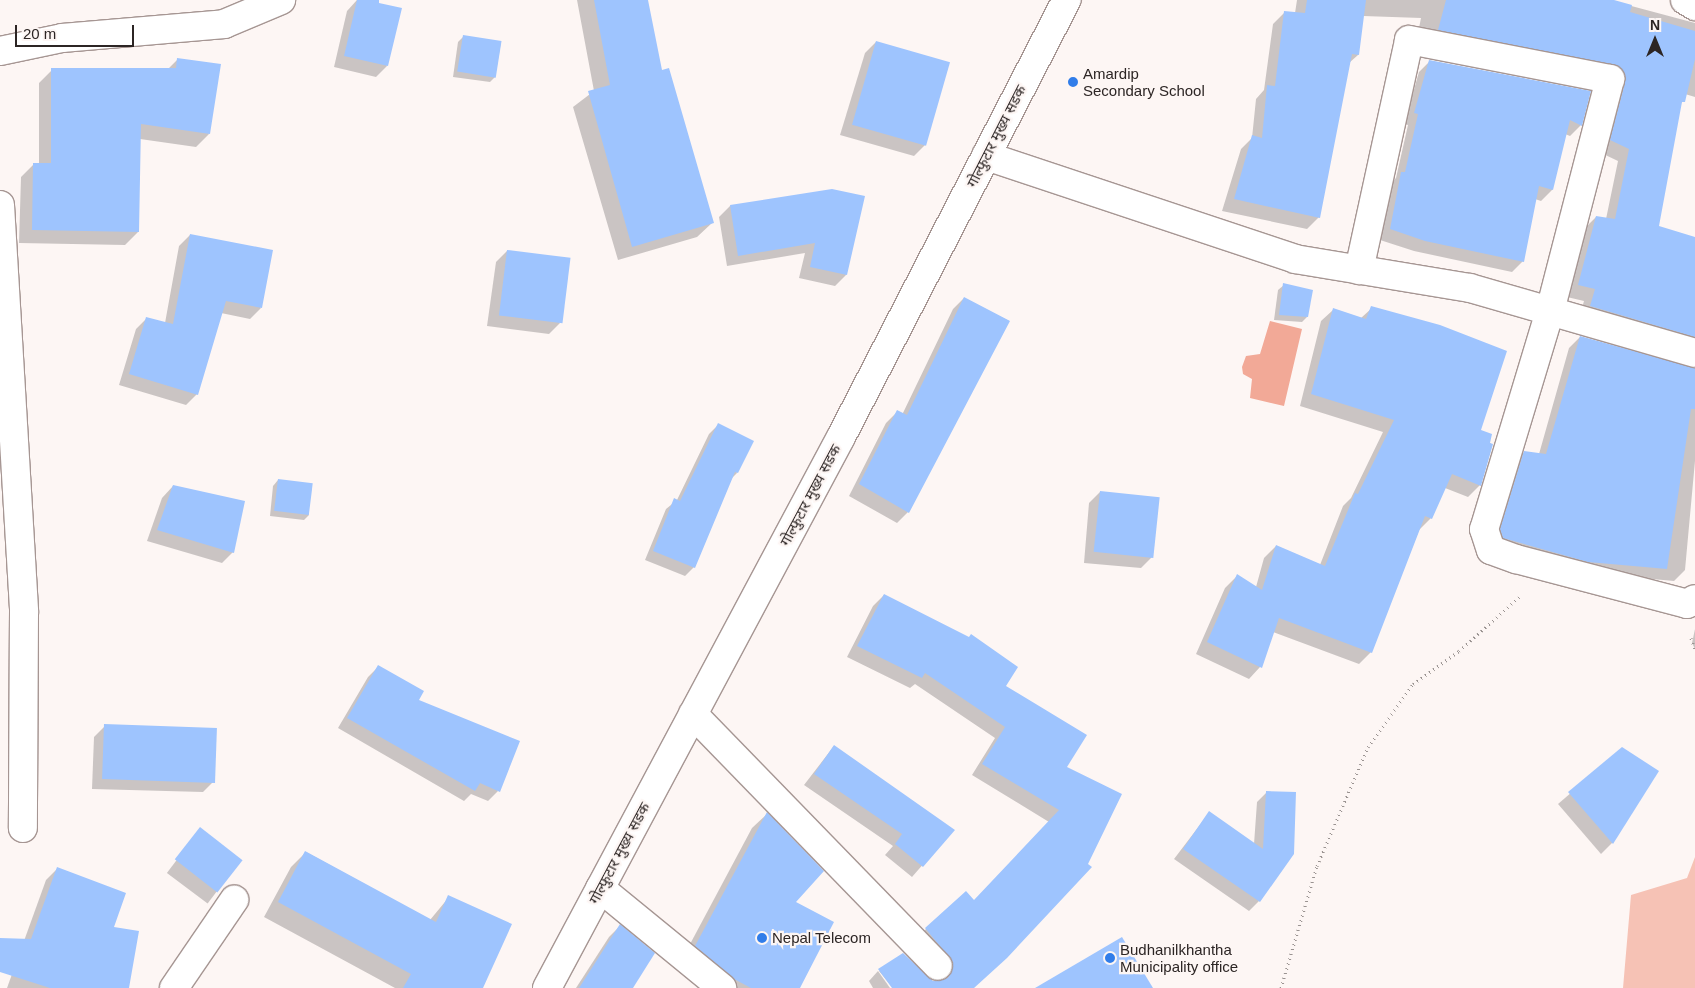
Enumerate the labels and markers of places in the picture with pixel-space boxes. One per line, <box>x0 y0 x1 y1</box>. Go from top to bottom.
place label: Amardip Secondary School <box>1083 64 1205 99</box>
marker: Amardip Secondary School <box>1067 76 1079 88</box>
place label: Nepal Telecom <box>772 929 871 947</box>
marker: Nepal Telecom <box>756 932 768 944</box>
place label: Budhanilkhantha Municipality office <box>1120 940 1238 975</box>
marker: Budhanilkhantha Municipality office <box>1104 952 1116 964</box>

